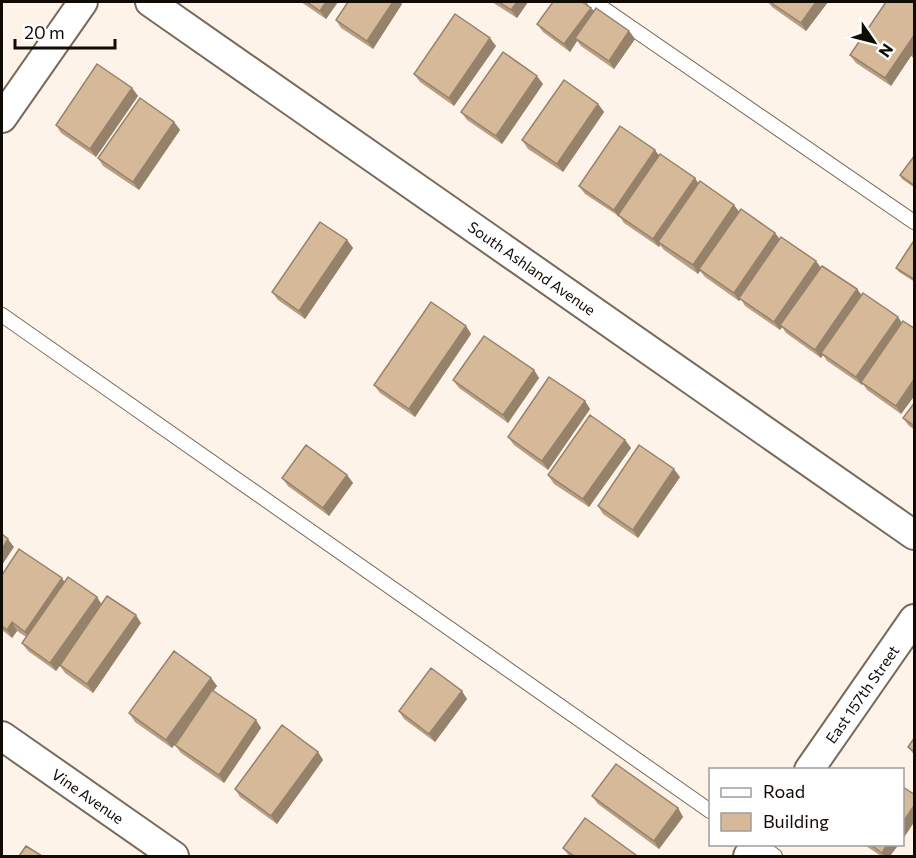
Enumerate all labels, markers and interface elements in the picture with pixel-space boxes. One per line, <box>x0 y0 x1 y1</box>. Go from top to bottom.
scale bar <box>15 12 116 50</box>
north arrow <box>844 12 904 72</box>
text: 20 m <box>24 21 65 43</box>
text: N <box>875 41 898 61</box>
street label: South Ashland Avenue <box>465 217 599 319</box>
street label: East 157th Street <box>821 642 903 746</box>
street label: Vine Avenue <box>49 765 127 827</box>
legend <box>709 768 904 846</box>
text: Road <box>763 780 805 802</box>
text: Building <box>763 810 829 832</box>

